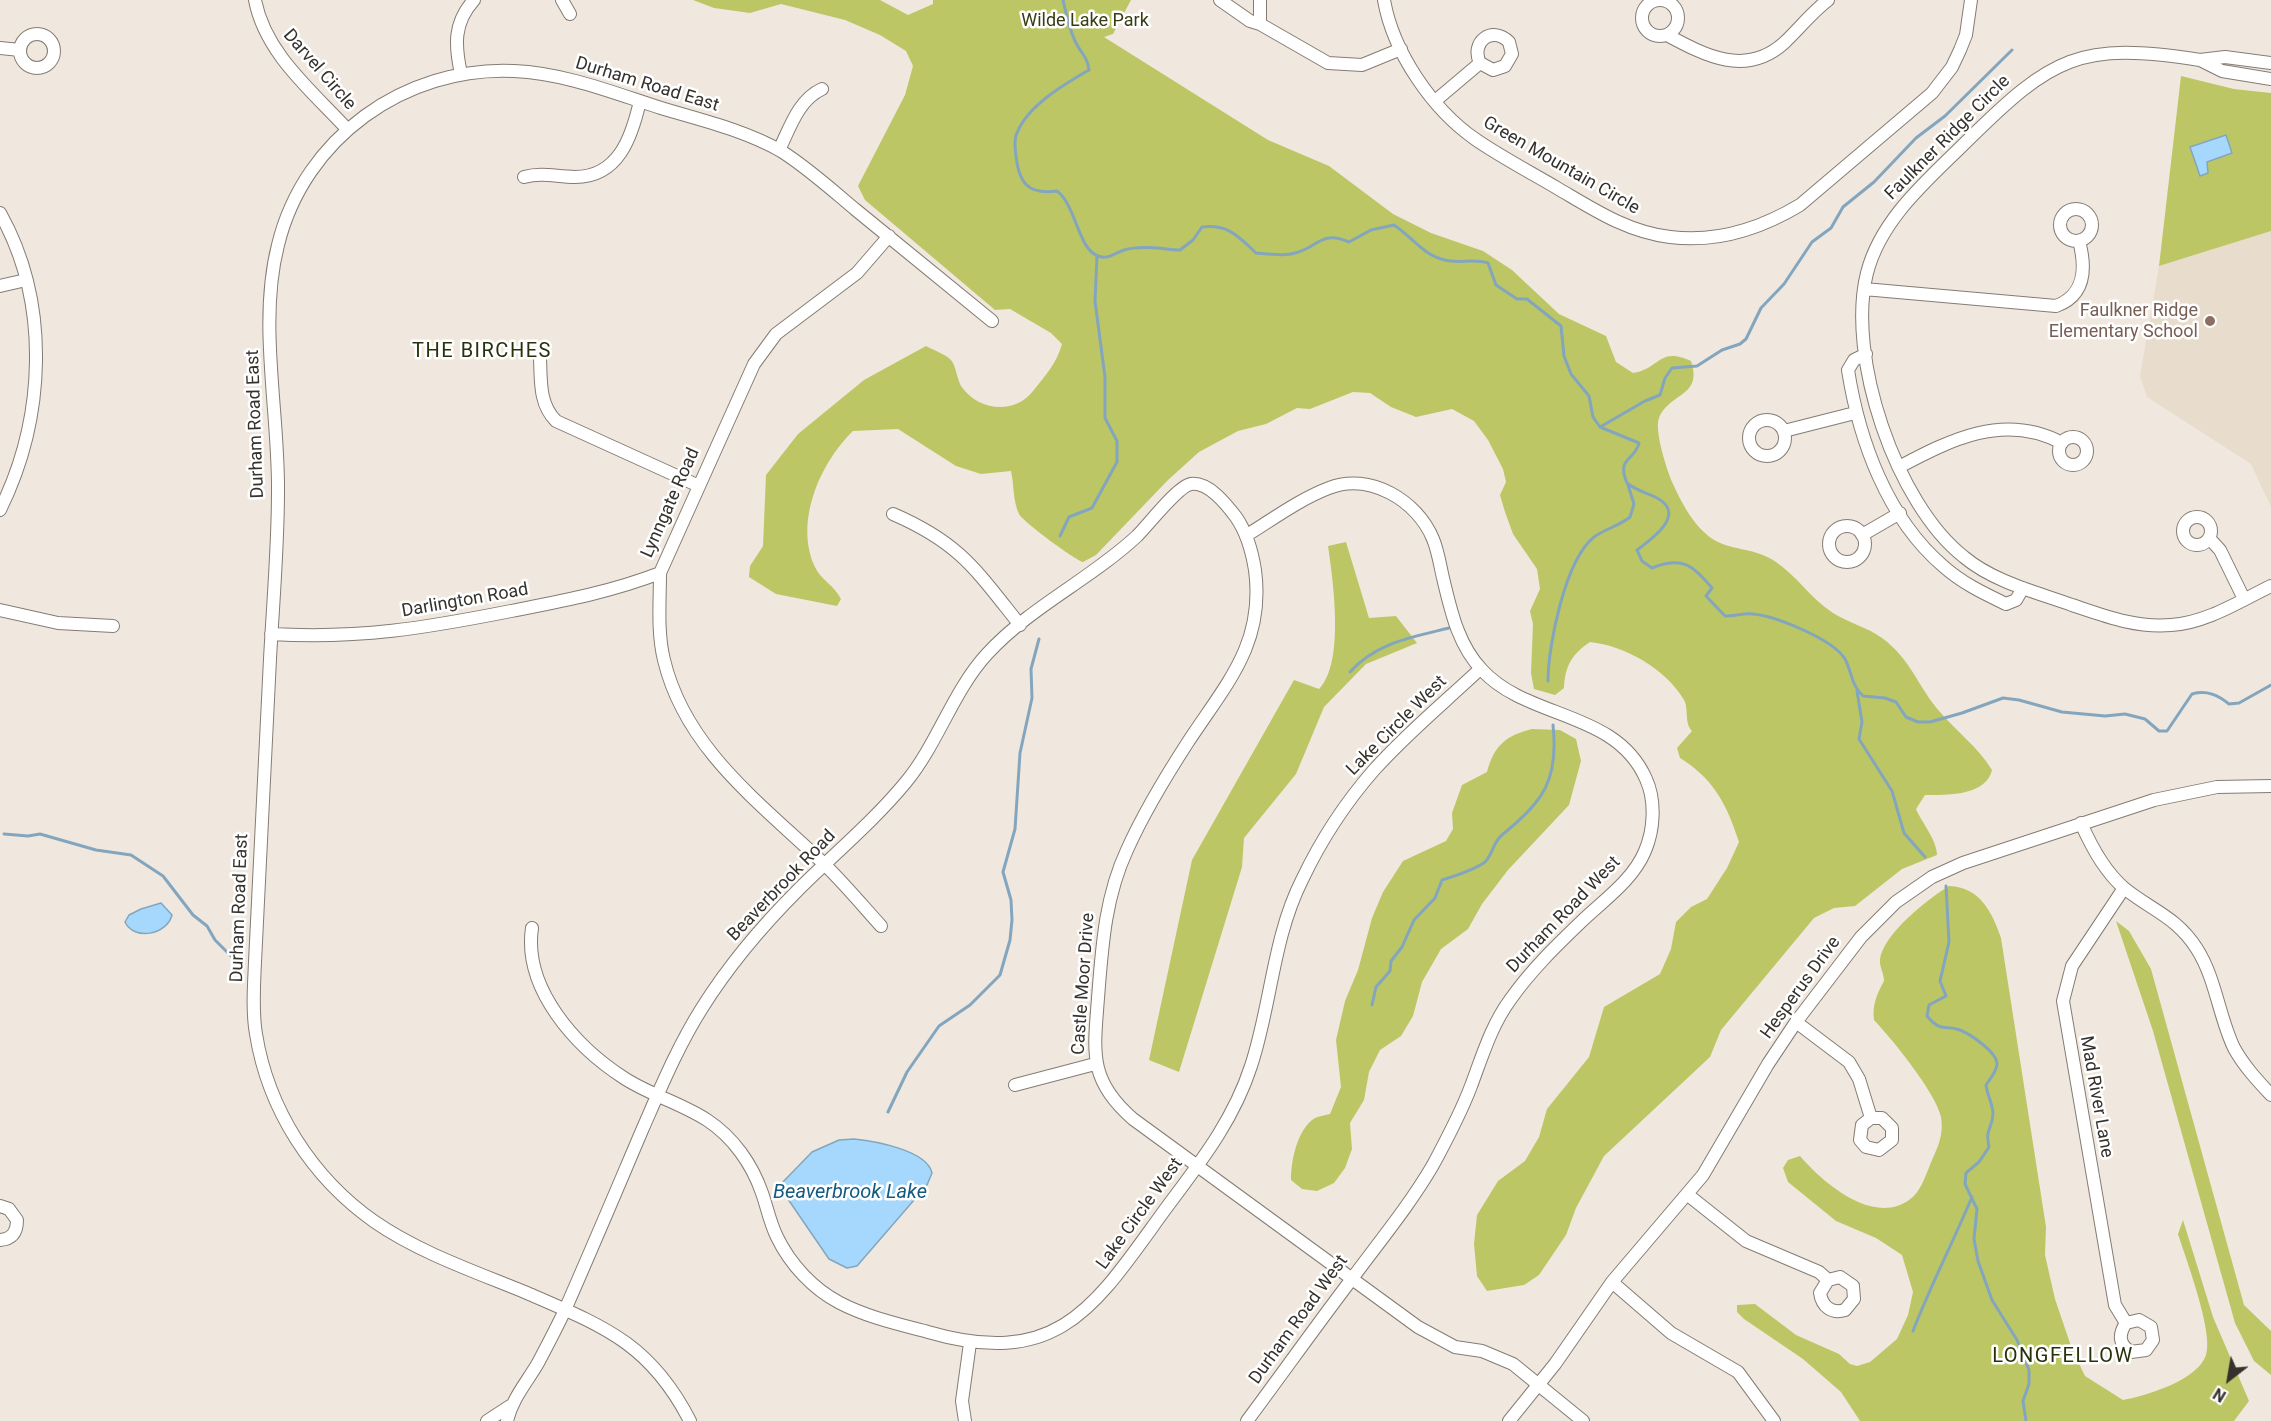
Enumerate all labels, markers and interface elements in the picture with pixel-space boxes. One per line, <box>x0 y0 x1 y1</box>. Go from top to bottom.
park label: Wilde Lake Park <box>1021 10 1149 32</box>
street label: Darvel Circle <box>278 25 360 115</box>
street label: Durham Road East <box>573 53 721 117</box>
street label: Faulkner Ridge Circle <box>1881 71 2015 205</box>
street label: Green Mountain Circle <box>1479 112 1643 220</box>
place label: Faulkner Ridge Elementary School <box>2049 300 2198 342</box>
marker: Faulkner Ridge Elementary School <box>2203 314 2217 328</box>
district label: THE BIRCHES <box>412 340 552 364</box>
street label: Durham Road East <box>243 349 269 499</box>
street label: Lynngate Road <box>637 445 705 561</box>
street label: Darlington Road <box>400 579 530 623</box>
street label: Lake Circle West <box>1342 671 1452 781</box>
street label: Beaverbrook Road <box>723 826 841 946</box>
street label: Durham Road East <box>227 833 253 983</box>
street label: Durham Road West <box>1503 852 1625 978</box>
street label: Castle Moor Drive <box>1068 912 1100 1056</box>
street label: Hesperus Drive <box>1757 932 1845 1044</box>
street label: Mad River Lane <box>2075 1034 2117 1160</box>
street label: Lake Circle West <box>1092 1154 1188 1274</box>
water label: Beaverbrook Lake <box>773 1181 927 1205</box>
street label: Durham Road West <box>1245 1251 1353 1389</box>
district label: LONGFELLOW <box>1992 1345 2134 1369</box>
north arrow <box>2199 1349 2259 1409</box>
text: N <box>2210 1384 2229 1406</box>

